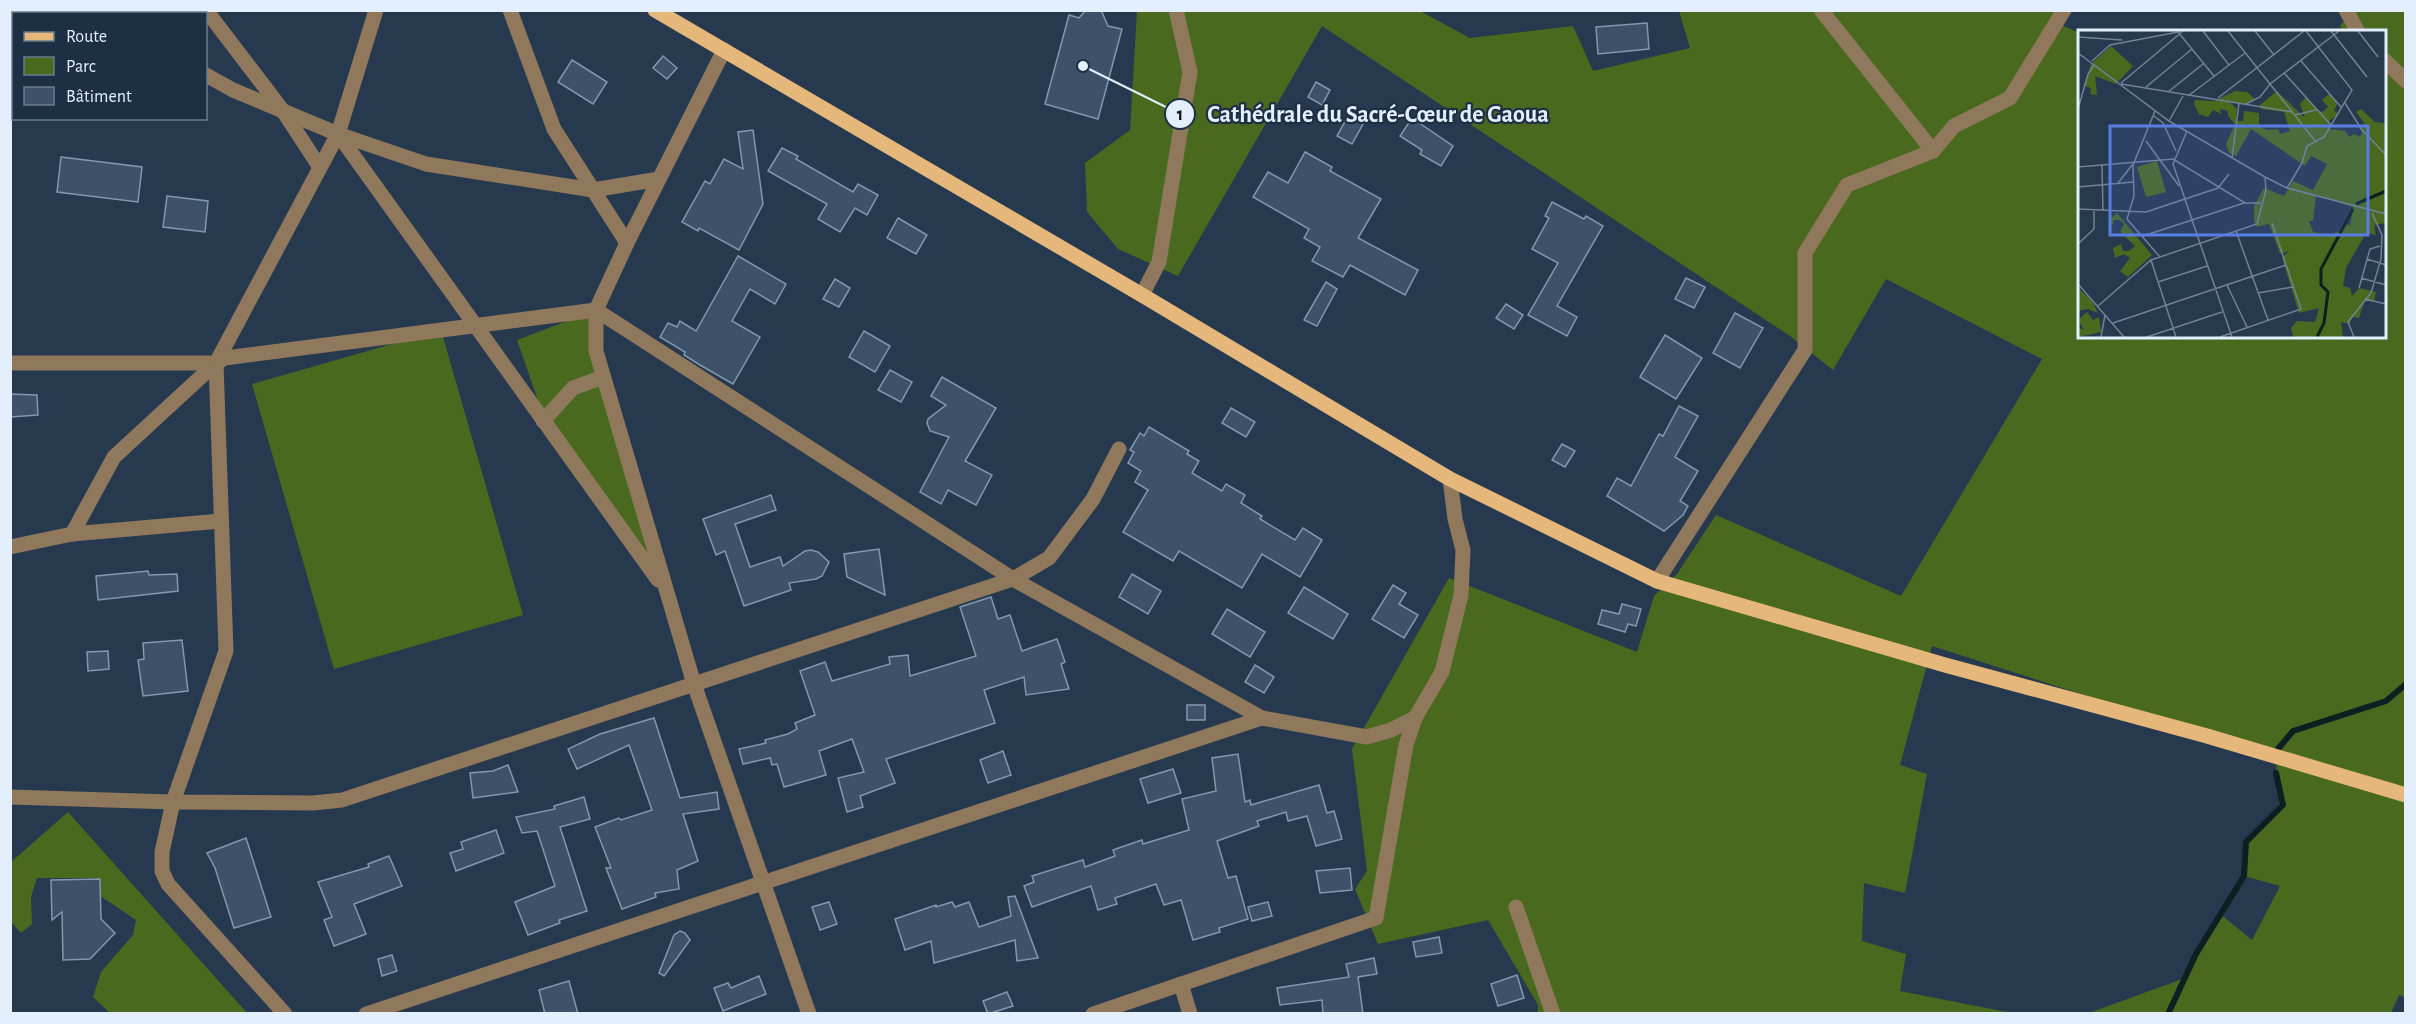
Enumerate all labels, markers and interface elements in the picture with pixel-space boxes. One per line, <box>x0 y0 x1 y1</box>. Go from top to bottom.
legend <box>12 12 207 120</box>
text: Route <box>66 28 107 46</box>
inset map <box>2078 30 2386 338</box>
text: Parc <box>66 58 96 76</box>
text: Bâtiment <box>66 88 132 106</box>
callout: Cathédrale du Sacré-Cœur de Gaoua <box>1165 93 1561 135</box>
text: Cathédrale du Sacré-Cœur de Gaoua <box>1207 103 1549 127</box>
text: 1 <box>1177 106 1183 124</box>

